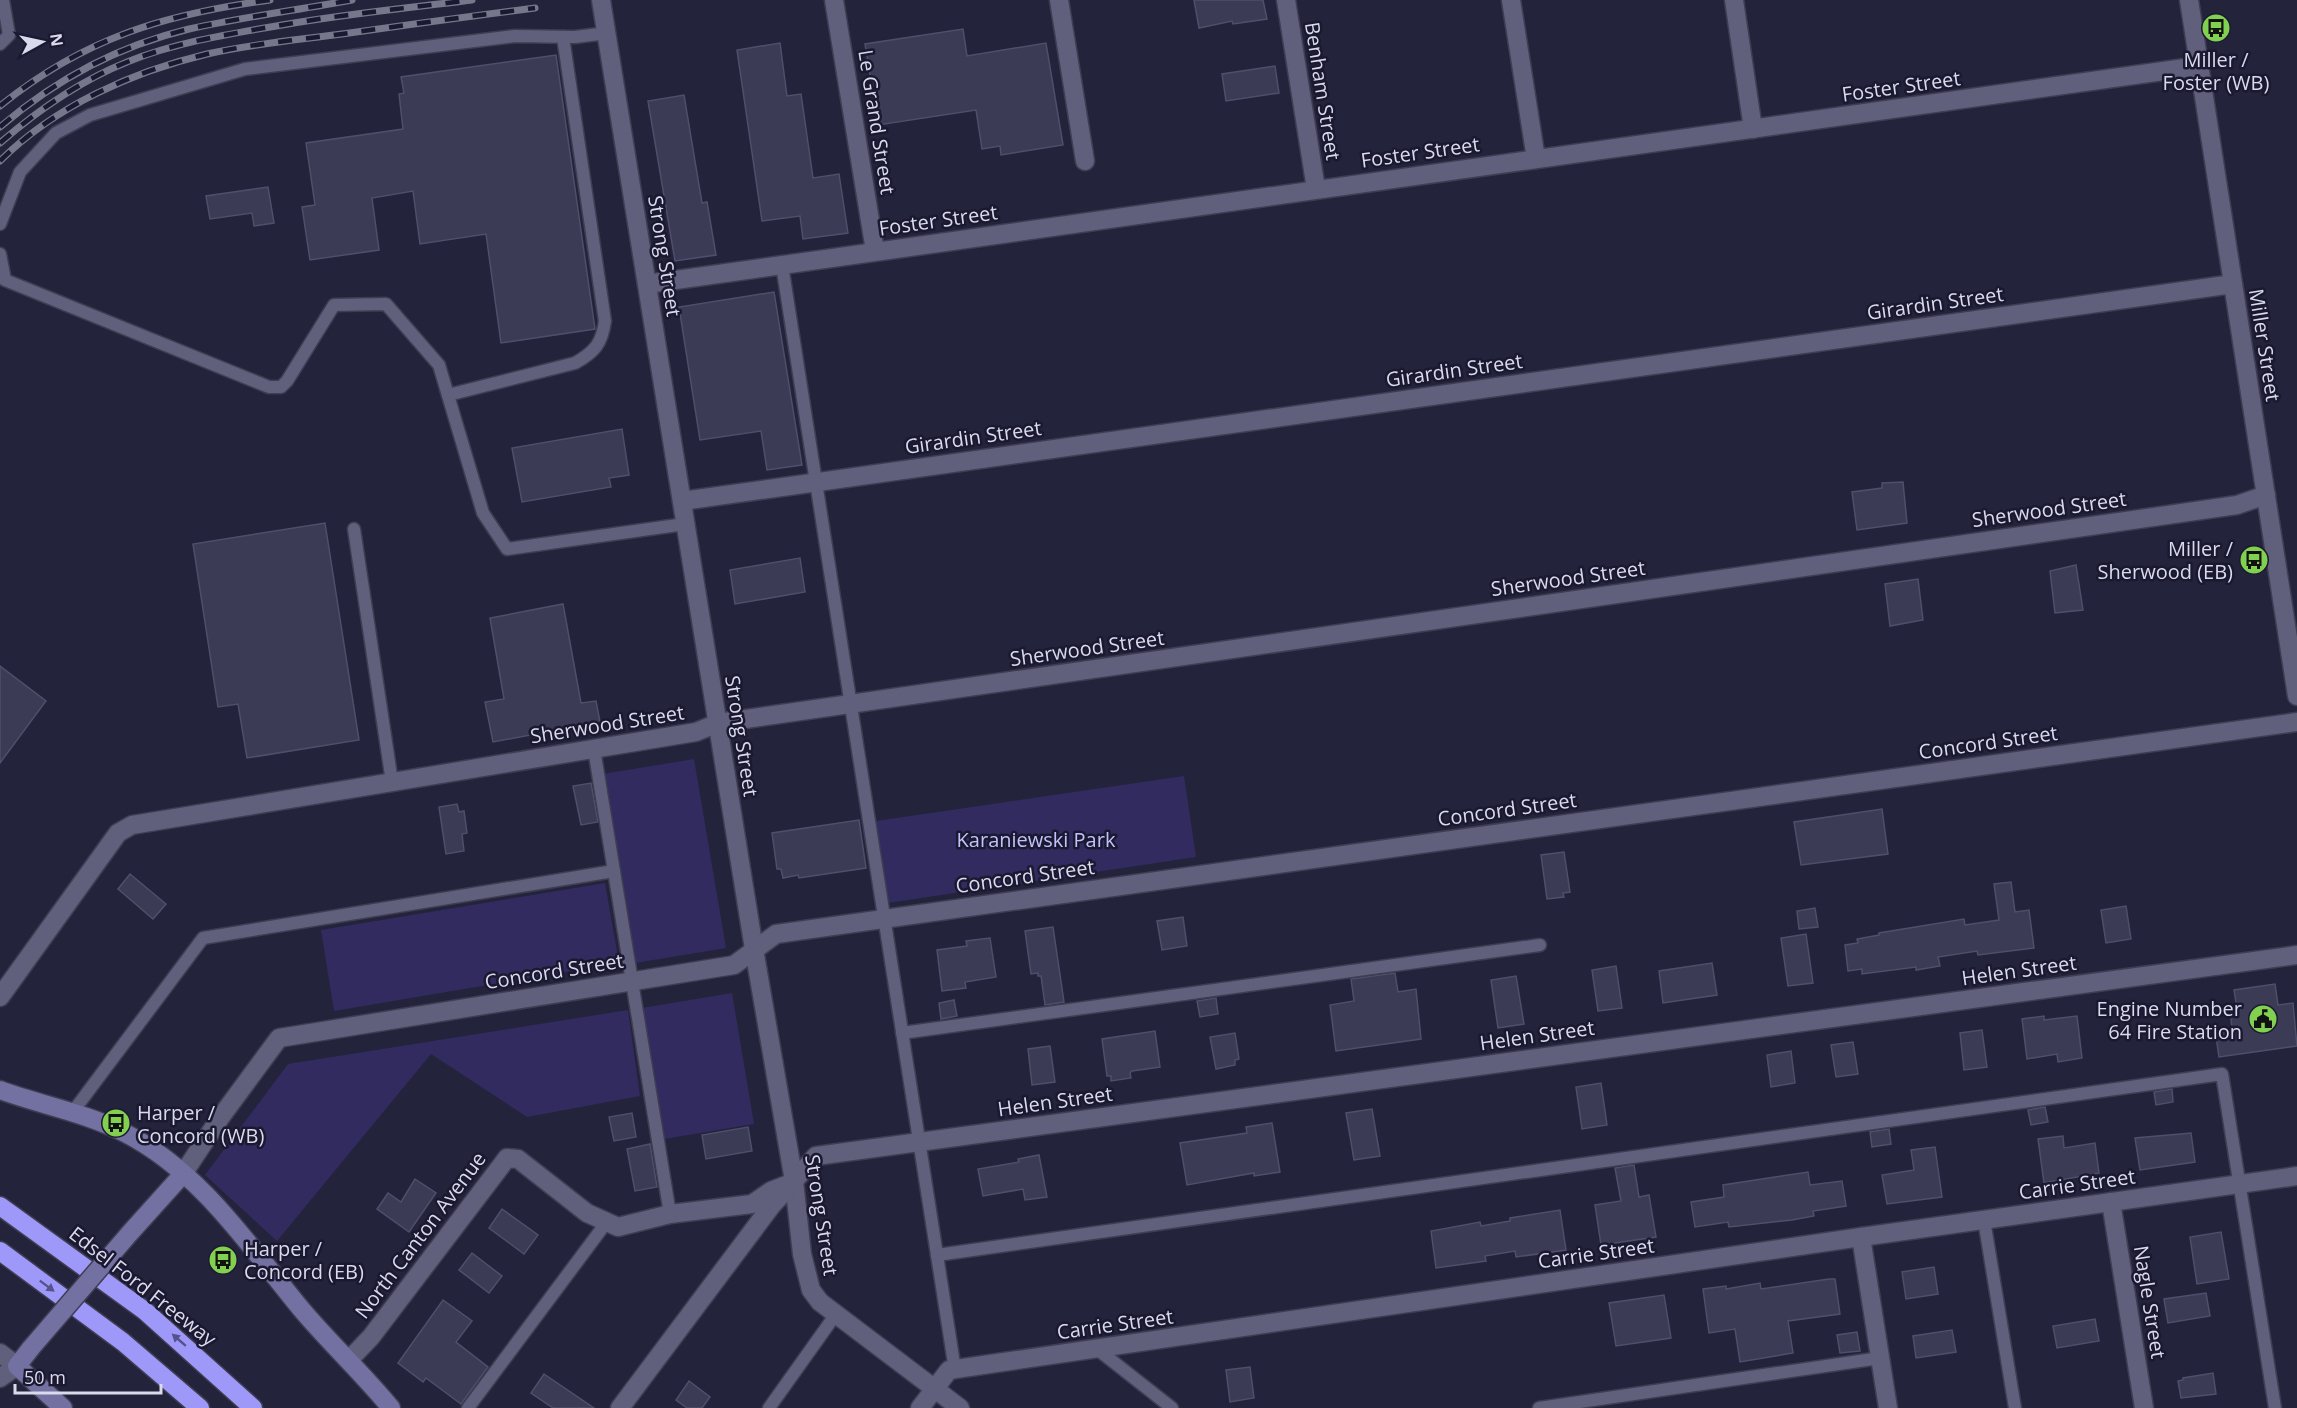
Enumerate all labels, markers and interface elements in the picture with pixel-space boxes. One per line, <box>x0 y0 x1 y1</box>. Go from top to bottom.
north arrow <box>12 12 72 72</box>
bus stop icon: Miller / Foster (WB) <box>2200 12 2232 44</box>
street label: Benham Street <box>1299 20 1347 162</box>
text: N <box>45 32 69 48</box>
place label: Miller / Foster (WB) <box>2163 46 2270 96</box>
street label: Le Grand Street <box>852 48 902 196</box>
street label: Foster Street <box>1840 64 1962 108</box>
street label: Foster Street <box>1359 130 1481 174</box>
street label: Strong Street <box>642 193 688 319</box>
street label: Foster Street <box>877 198 999 242</box>
street label: Girardin Street <box>1865 280 2005 326</box>
street label: Miller Street <box>2243 287 2287 403</box>
street label: Girardin Street <box>1384 347 1524 393</box>
street label: Girardin Street <box>903 414 1043 460</box>
street label: Sherwood Street <box>1970 485 2128 533</box>
place label: Miller / Sherwood (EB) <box>2098 535 2234 585</box>
bus stop icon: Miller / Sherwood (EB) <box>2238 544 2270 576</box>
street label: Sherwood Street <box>1489 554 1647 602</box>
street label: Sherwood Street <box>1008 624 1166 672</box>
street label: Strong Street <box>719 673 765 799</box>
street label: Sherwood Street <box>528 699 686 749</box>
street label: Concord Street <box>1917 719 2059 765</box>
street label: Concord Street <box>1436 786 1578 832</box>
park label: Karaniewski Park <box>957 826 1116 853</box>
street label: Concord Street <box>954 853 1096 899</box>
street label: Concord Street <box>483 947 625 995</box>
street label: Helen Street <box>1960 949 2078 991</box>
place label: Engine Number 64 Fire Station <box>2097 995 2242 1045</box>
public building icon: Engine Number 64 Fire Station <box>2247 1003 2279 1035</box>
street label: Helen Street <box>1478 1014 1596 1056</box>
street label: Helen Street <box>996 1080 1114 1122</box>
place label: Harper / Concord (WB) <box>137 1099 264 1149</box>
bus stop icon: Harper / Concord (WB) <box>100 1107 132 1139</box>
street label: North Canton Avenue <box>348 1146 492 1324</box>
street label: Strong Street <box>799 1152 845 1278</box>
street label: Carrie Street <box>2017 1162 2137 1206</box>
street label: Edsel Ford Freeway <box>64 1220 223 1353</box>
street label: Carrie Street <box>1536 1231 1656 1275</box>
place label: Harper / Concord (EB) <box>244 1235 364 1285</box>
street label: Nagle Street <box>2128 1243 2172 1361</box>
bus stop icon: Harper / Concord (EB) <box>207 1244 239 1276</box>
one-way arrow <box>39 1280 55 1292</box>
street label: Carrie Street <box>1055 1302 1175 1346</box>
one-way arrow <box>172 1334 187 1347</box>
scale bar <box>15 1357 160 1395</box>
text: 50 m <box>24 1365 66 1389</box>

